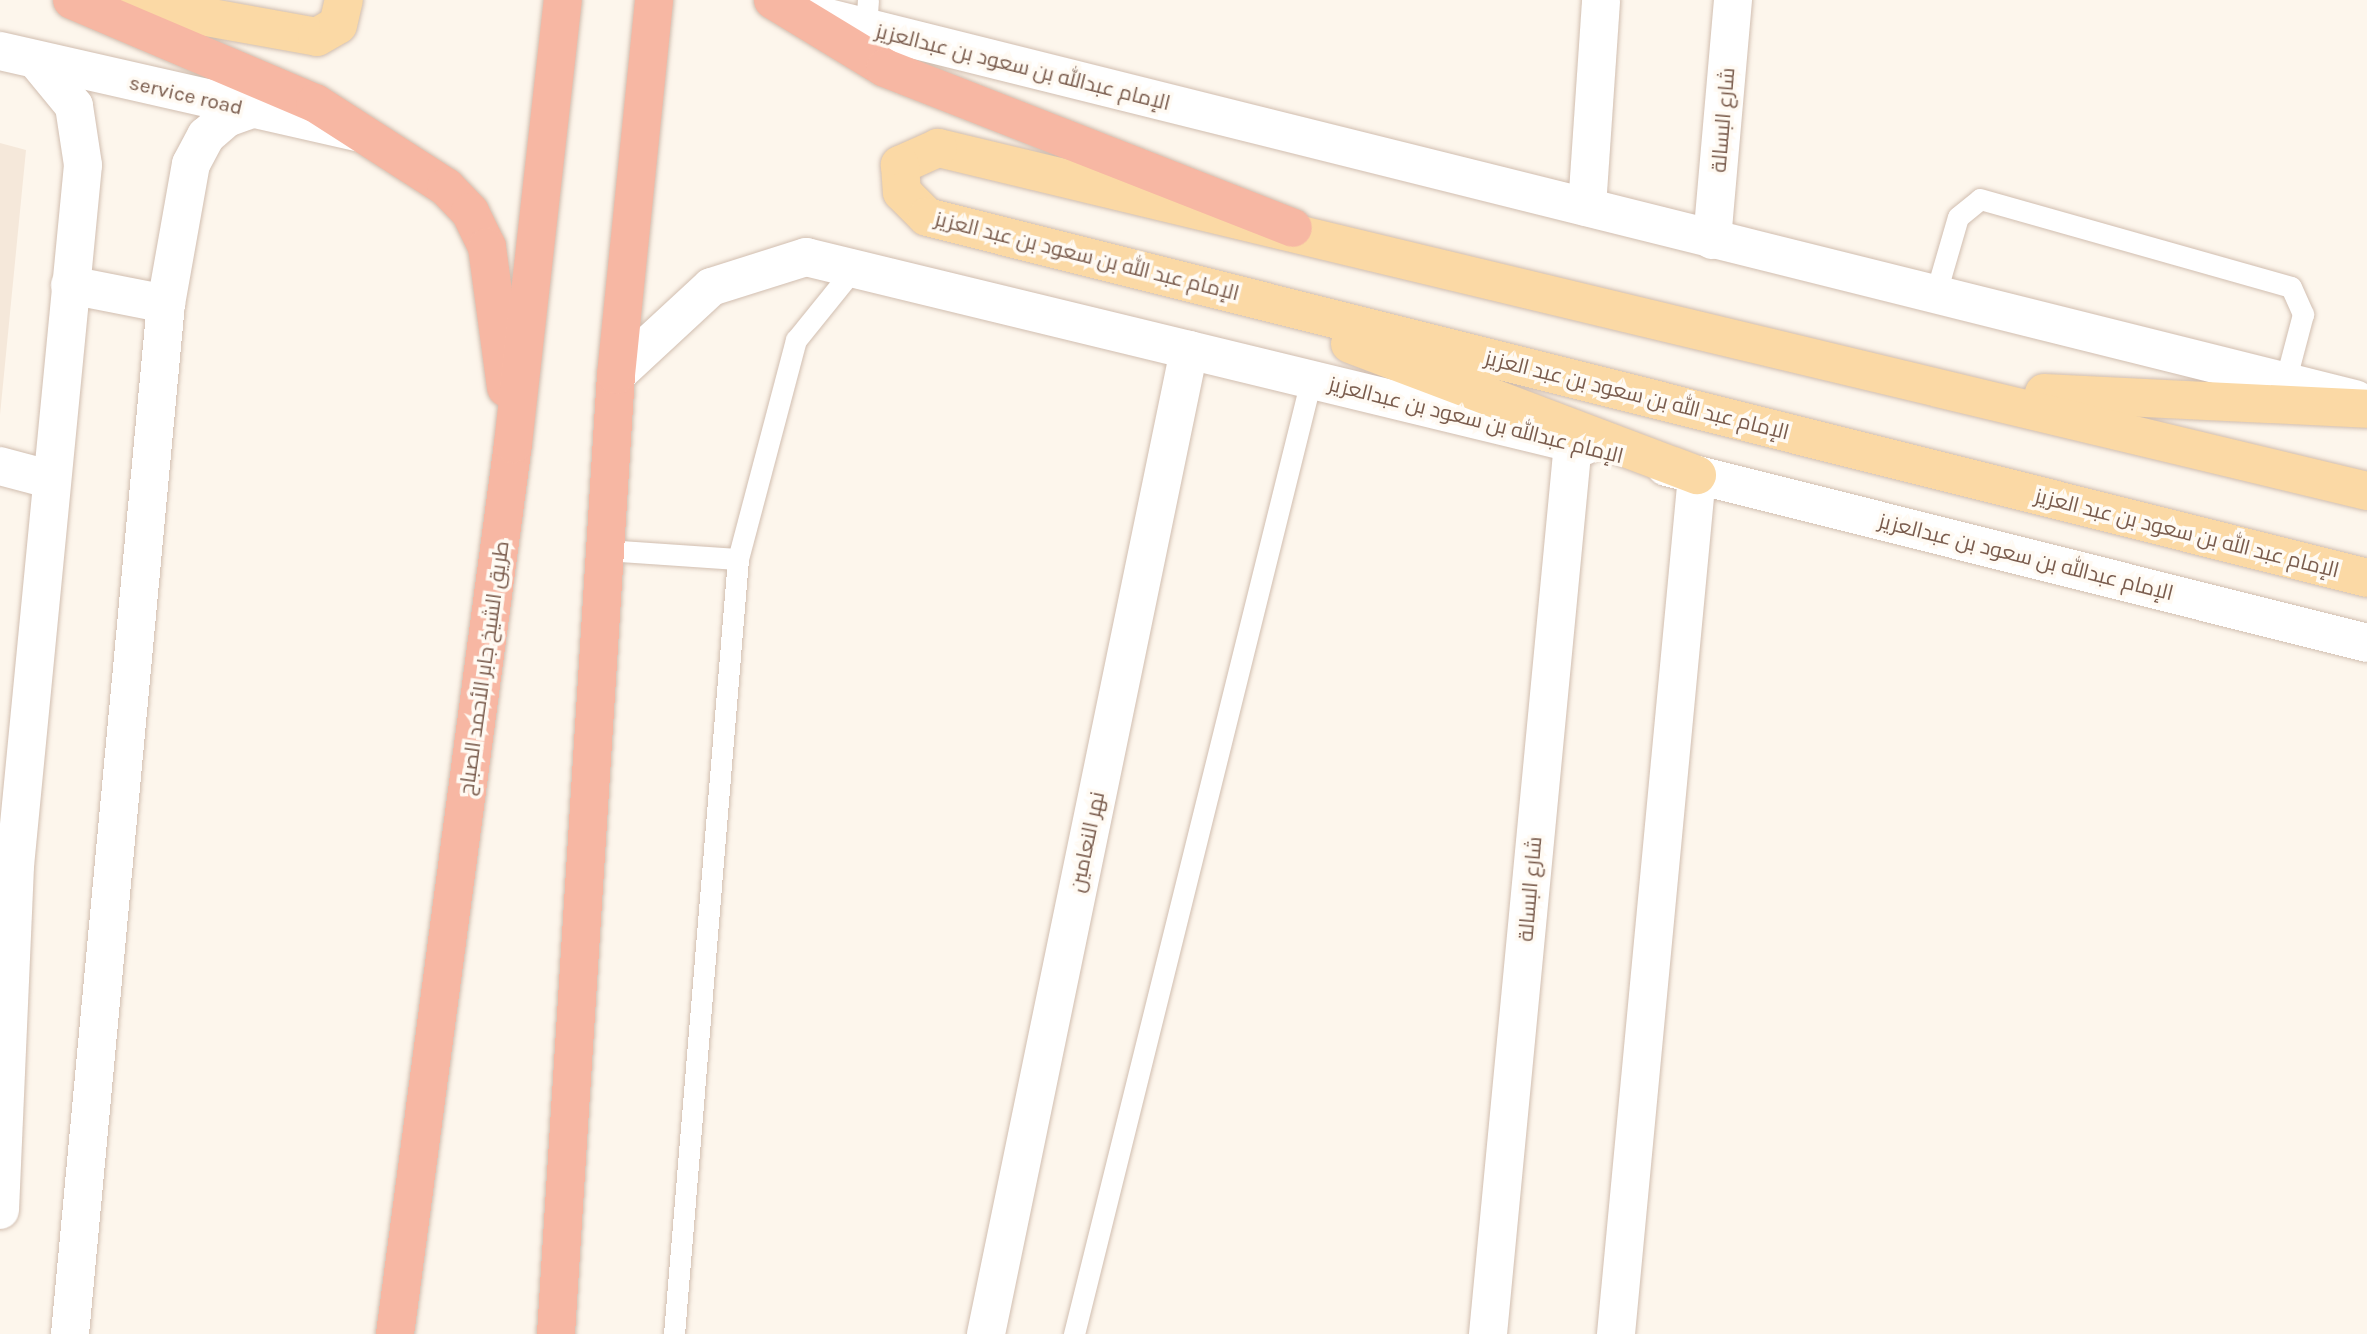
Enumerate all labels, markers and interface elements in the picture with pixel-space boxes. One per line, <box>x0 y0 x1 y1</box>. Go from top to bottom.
street label: الإمام عبدالله بن سعود بن عبدالعزيز <box>873 18 1173 116</box>
street label: شارع البسالة <box>1706 66 1740 174</box>
street label: service road <box>127 70 245 120</box>
street label: الإمام عبد الله بن سعود بن عبد العزيز <box>932 206 1242 306</box>
street label: الإمام عبد الله بن سعود بن عبد العزيز <box>1482 345 1792 445</box>
street label: الإمام عبدالله بن سعود بن عبدالعزيز <box>1326 371 1626 469</box>
street label: الإمام عبد الله بن سعود بن عبد العزيز <box>2032 483 2342 583</box>
street label: الإمام عبدالله بن سعود بن عبدالعزيز <box>1876 508 2176 606</box>
street label: طريق الشيخ جابر الأحمد الصباح <box>454 539 514 797</box>
street label: نهر النعامين <box>1064 789 1110 895</box>
street label: شارع البسالة <box>1513 835 1547 943</box>

